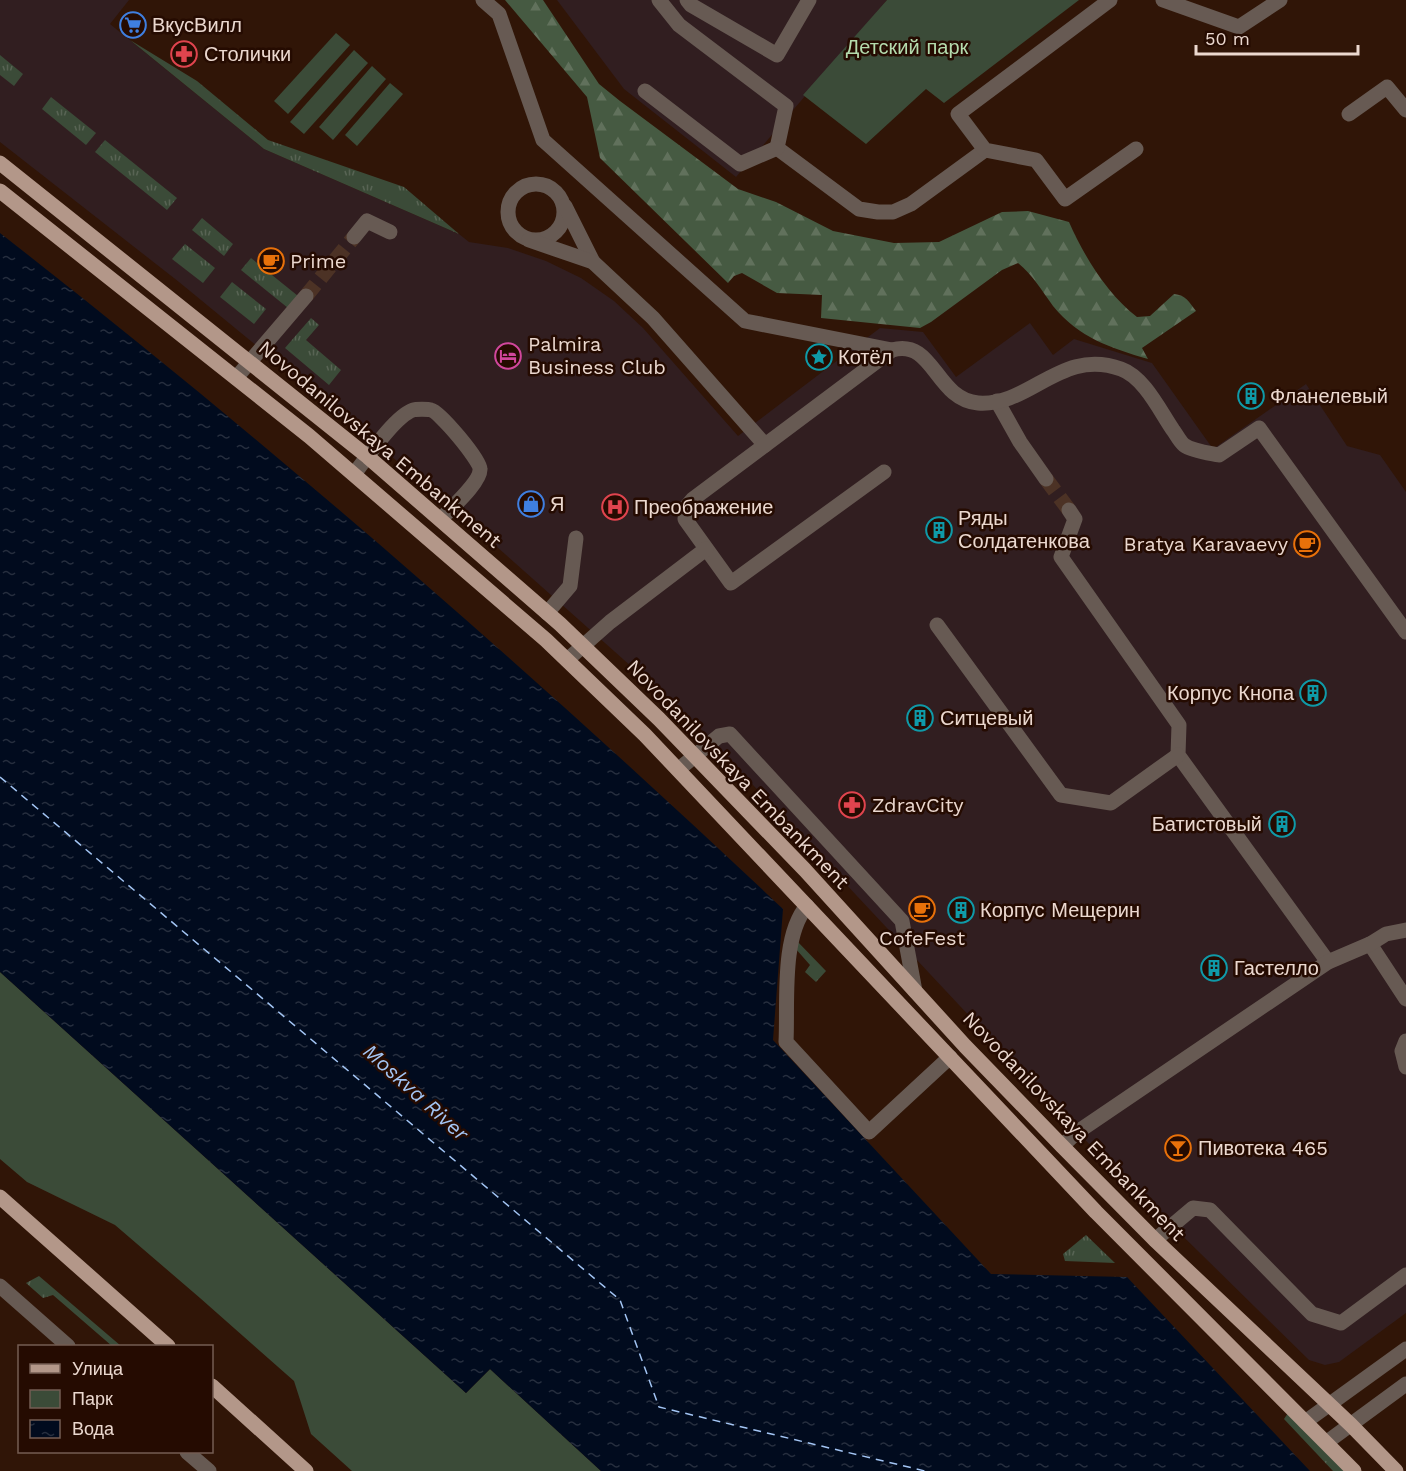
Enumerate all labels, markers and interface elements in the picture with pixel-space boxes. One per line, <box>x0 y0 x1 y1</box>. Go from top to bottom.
supermarket icon: ВкусВилл <box>118 10 148 40</box>
place label: ВкусВилл <box>152 13 242 37</box>
scale bar <box>1196 18 1358 56</box>
text: 50 m <box>1205 28 1250 49</box>
park label: Детский парк <box>846 35 969 59</box>
pharmacy icon: Столички <box>169 39 199 69</box>
place label: Столички <box>204 42 291 66</box>
cafe icon: Prime <box>256 246 286 276</box>
place label: Prime <box>290 249 346 273</box>
place label: Palmira Business Club <box>528 332 666 379</box>
street label: Novodanilovskaya Embankment <box>254 335 507 553</box>
hotel icon: Palmira Business Club <box>493 341 523 371</box>
place icon: Котёл <box>804 342 834 372</box>
place label: Котёл <box>838 345 892 369</box>
building icon: Фланелевый <box>1236 381 1266 411</box>
place label: Фланелевый <box>1270 384 1388 408</box>
shop icon: Я <box>516 489 546 519</box>
place label: Я <box>550 492 564 516</box>
hospital icon: Преображение <box>600 492 630 522</box>
place label: Преображение <box>634 495 773 519</box>
place label: Ряды Солдатенкова <box>958 506 1091 553</box>
building icon: Ряды Солдатенкова <box>924 515 954 545</box>
cafe icon: Bratya Karavaevy <box>1292 529 1322 559</box>
place label: Bratya Karavaevy <box>1124 532 1289 556</box>
street label: Novodanilovskaya Embankment <box>622 654 855 894</box>
building icon: Корпус Кнопа <box>1298 678 1328 708</box>
place label: Корпус Кнопа <box>1167 681 1295 705</box>
building icon: Ситцевый <box>905 703 935 733</box>
place label: Ситцевый <box>940 706 1033 730</box>
pharmacy icon: ZdravCity <box>837 790 867 820</box>
place label: ZdravCity <box>872 793 964 817</box>
building icon: Батистовый <box>1267 809 1297 839</box>
place label: Батистовый <box>1152 812 1262 836</box>
cafe icon: CofeFest <box>907 894 937 924</box>
building icon: Корпус Мещерин <box>946 895 976 925</box>
place label: Корпус Мещерин <box>980 898 1140 922</box>
place label: CofeFest <box>879 926 966 950</box>
building icon: Гастелло <box>1199 953 1229 983</box>
place label: Гастелло <box>1234 956 1319 980</box>
street label: Novodanilovskaya Embankment <box>958 1006 1191 1246</box>
water label: Moskva River <box>358 1038 474 1146</box>
bar icon: Пивотека 465 <box>1163 1133 1193 1163</box>
place label: Пивотека 465 <box>1198 1136 1328 1160</box>
legend <box>18 1345 213 1453</box>
text: Улица <box>72 1358 124 1379</box>
text: Парк <box>72 1388 113 1409</box>
text: Вода <box>72 1418 115 1439</box>

